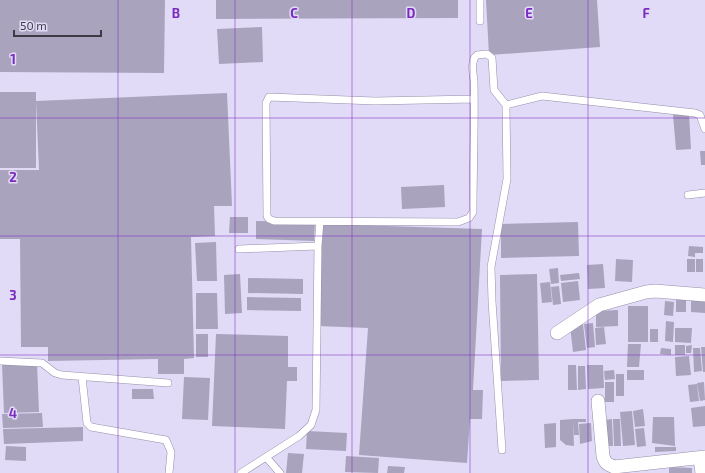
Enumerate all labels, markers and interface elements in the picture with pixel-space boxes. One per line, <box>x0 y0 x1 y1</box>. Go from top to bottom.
text: B <box>172 5 180 21</box>
text: C <box>290 5 298 21</box>
text: D <box>407 5 416 21</box>
text: E <box>525 5 533 21</box>
text: F <box>642 5 650 21</box>
scale bar <box>14 12 101 38</box>
text: 50 m <box>20 18 47 32</box>
text: 1 <box>10 51 16 67</box>
text: 2 <box>9 169 17 185</box>
text: 3 <box>9 287 17 303</box>
text: 4 <box>9 405 17 421</box>

